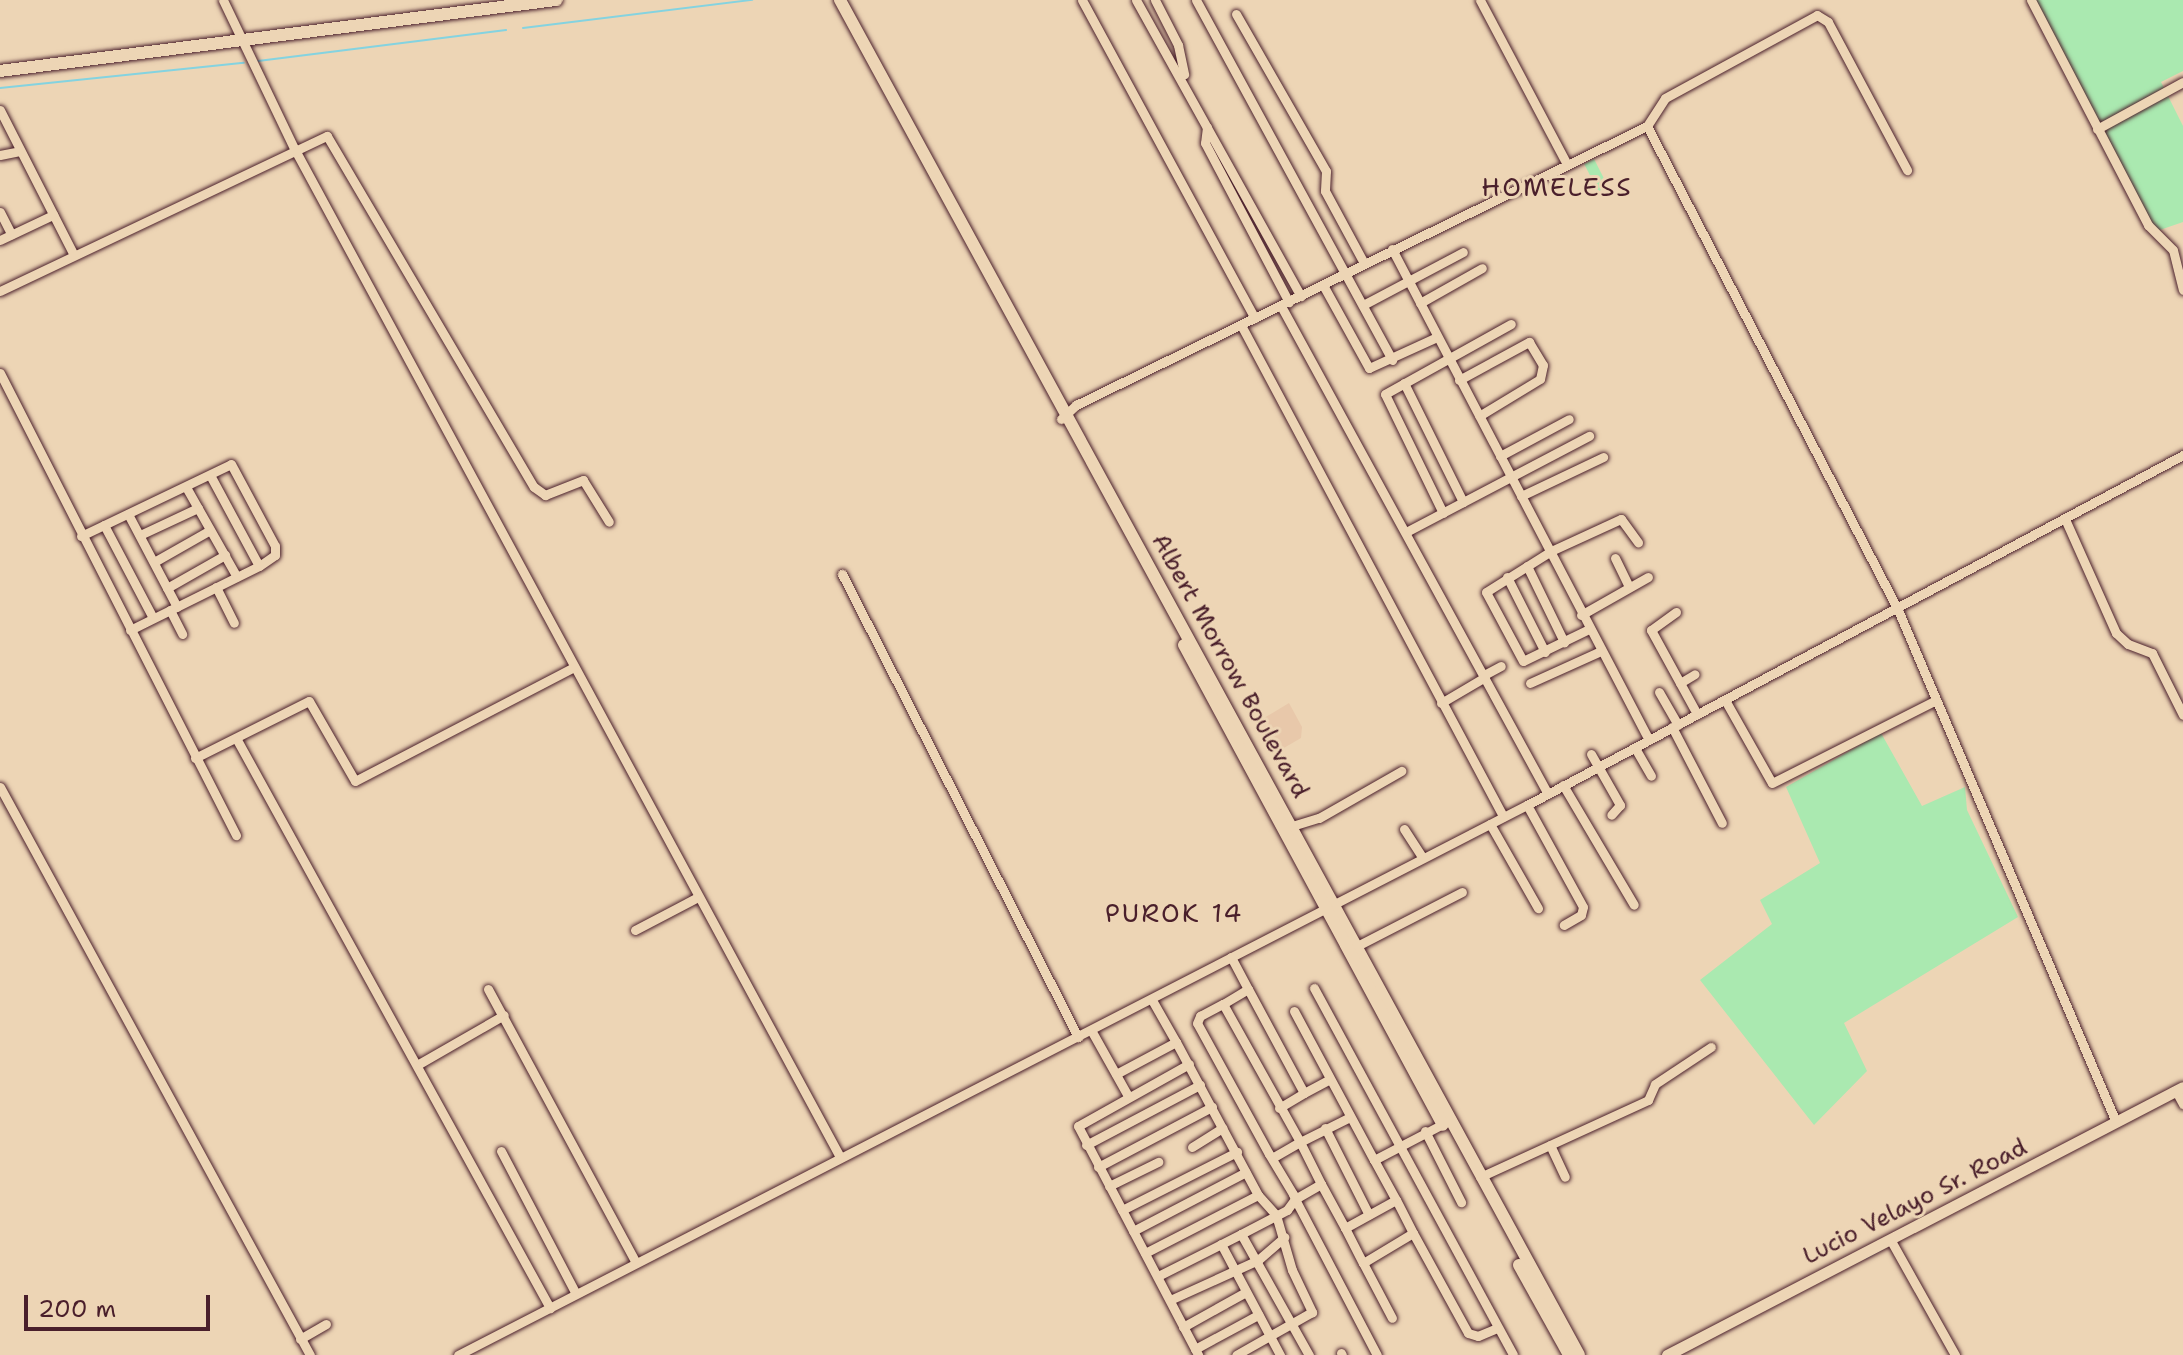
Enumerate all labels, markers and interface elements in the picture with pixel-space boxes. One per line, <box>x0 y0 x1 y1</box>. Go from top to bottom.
district label: HOMELESS <box>1481 171 1633 203</box>
street label: Albert Morrow Boulevard <box>1145 529 1315 803</box>
district label: PUROK 14 <box>1105 897 1243 929</box>
street label: Lucio Velayo Sr. Road <box>1798 1133 2032 1271</box>
scale bar <box>28 1279 214 1329</box>
text: 200 m <box>38 1293 116 1325</box>

